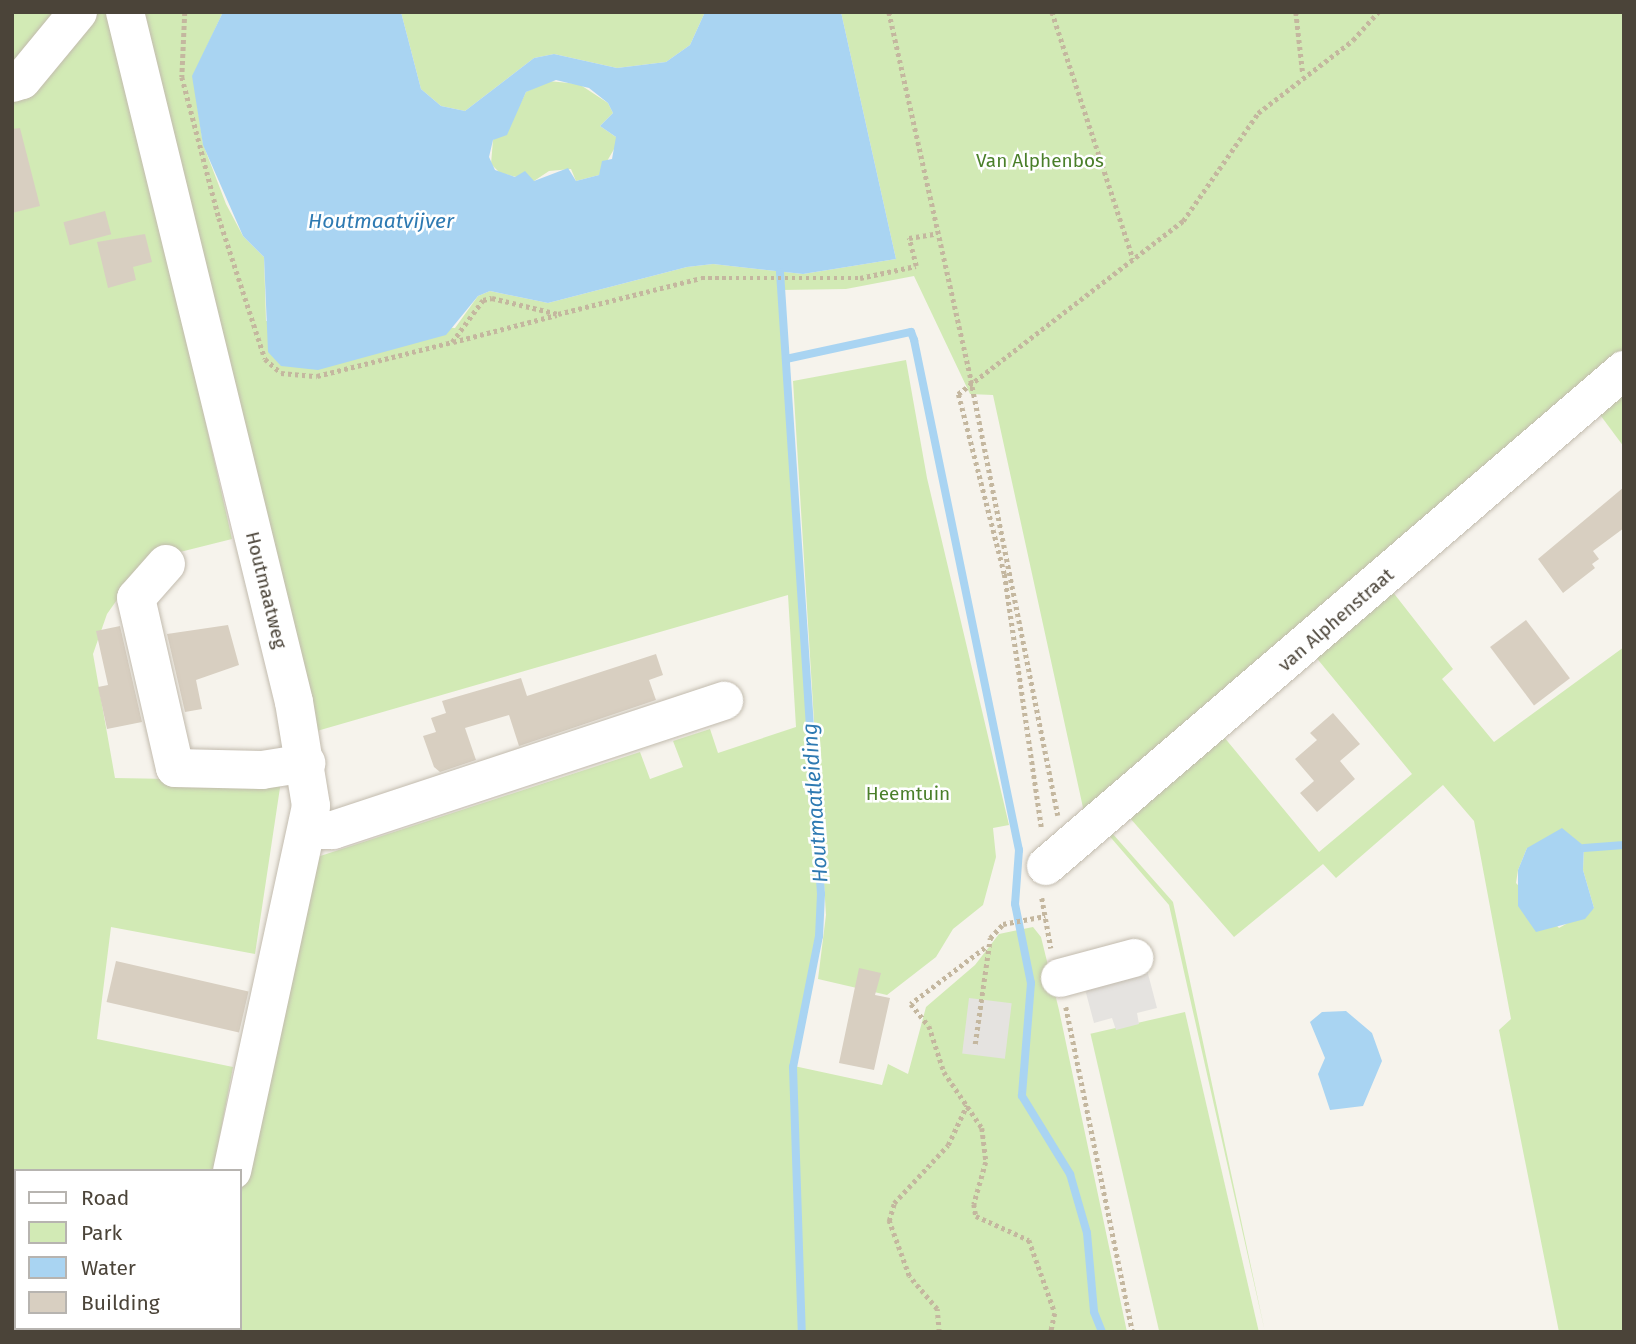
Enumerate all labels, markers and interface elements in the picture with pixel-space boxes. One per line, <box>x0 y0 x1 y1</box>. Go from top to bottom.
park label: Van Alphenbos <box>976 150 1104 172</box>
water label: Houtmaatvijver <box>308 208 454 234</box>
street label: Houtmaatweg <box>240 529 292 651</box>
street label: van Alphenstraat <box>1274 564 1398 676</box>
water label: Houtmaatleiding <box>797 722 833 884</box>
park label: Heemtuin <box>866 783 950 805</box>
legend <box>14 1169 242 1330</box>
text: Road <box>81 1185 129 1211</box>
text: Park <box>81 1220 122 1246</box>
text: Water <box>81 1255 136 1281</box>
text: Building <box>81 1290 160 1316</box>

